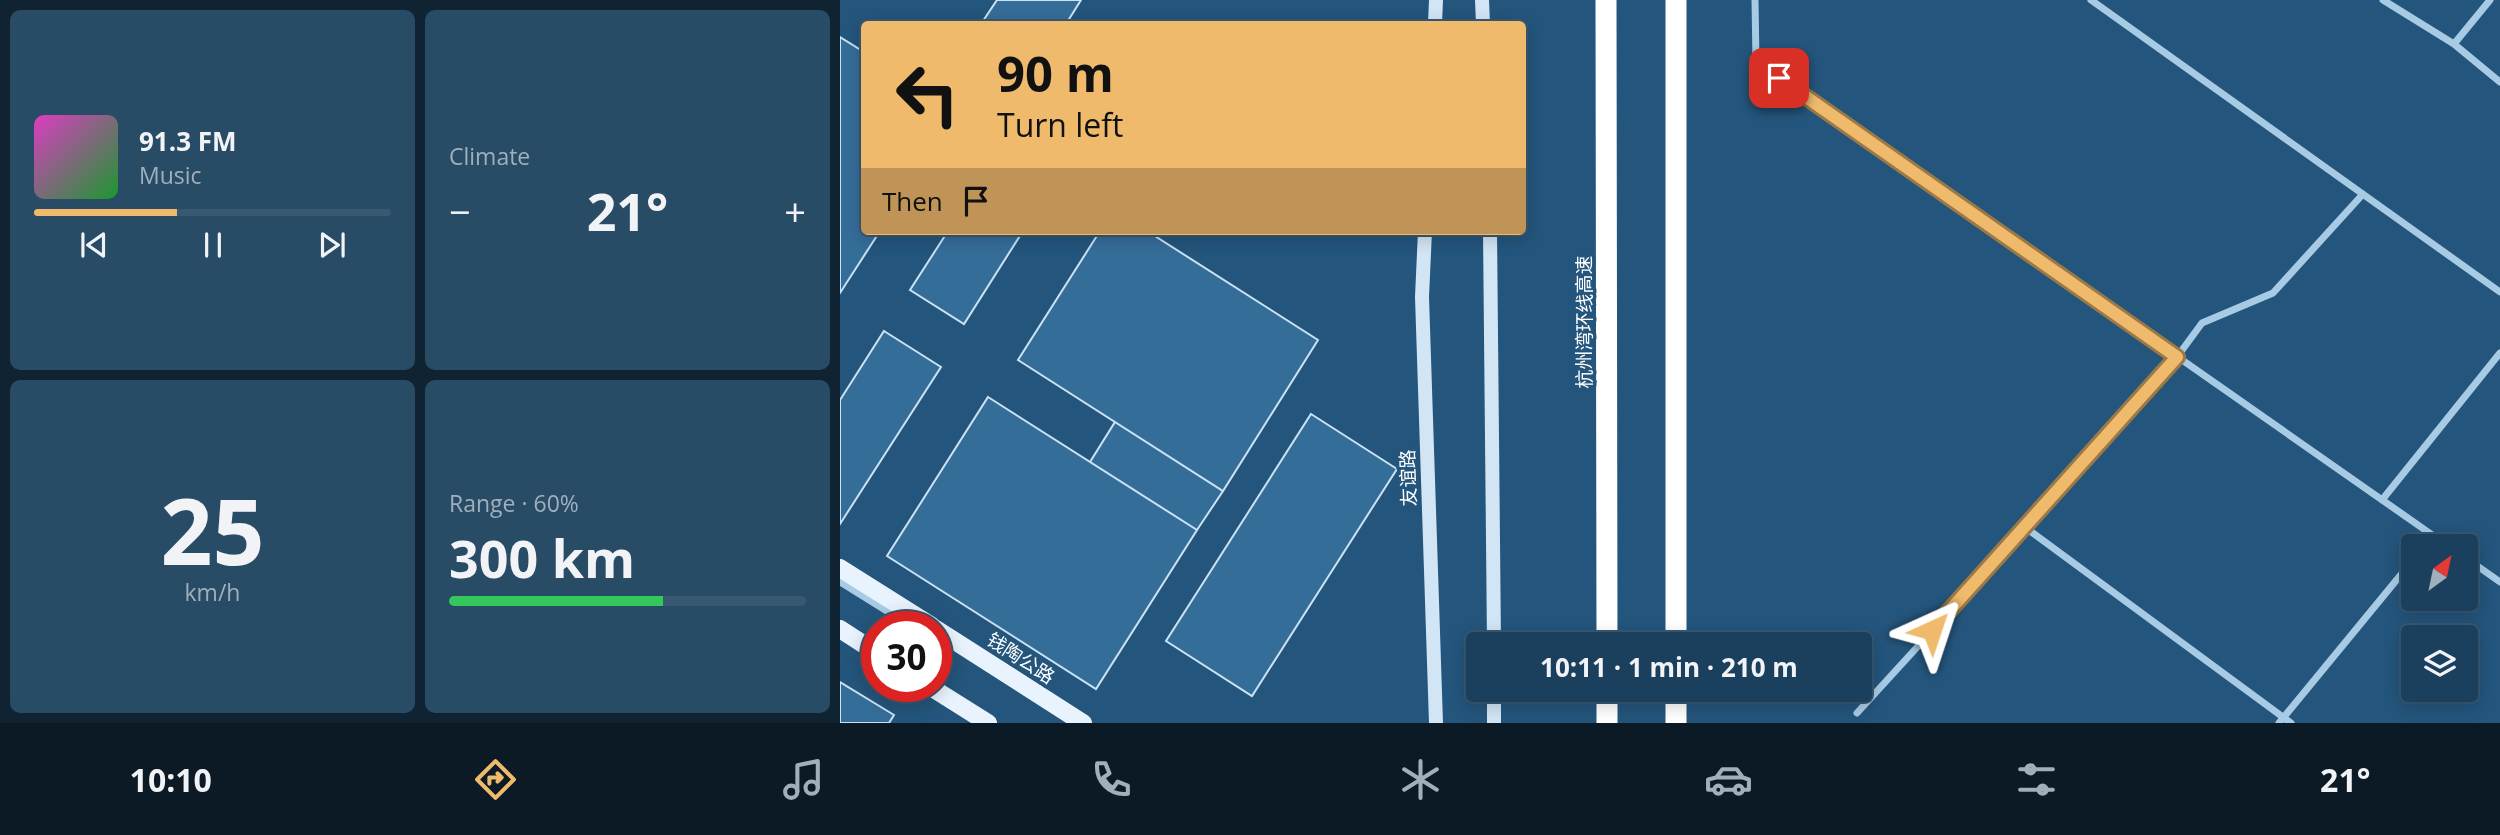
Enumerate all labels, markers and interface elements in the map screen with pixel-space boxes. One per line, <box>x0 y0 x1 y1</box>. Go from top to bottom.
text: 90 m <box>997 40 1114 106</box>
pin <box>1749 48 1809 108</box>
icon: left <box>882 49 973 140</box>
icon: arrive <box>1760 59 1798 97</box>
text: Turn left <box>997 103 1123 146</box>
text: 91.3 FM <box>139 123 237 159</box>
text: Climate <box>449 140 530 172</box>
text: Music <box>139 159 202 191</box>
text: 21° <box>587 175 668 246</box>
icon: arrive <box>957 182 995 220</box>
text: Then <box>882 183 943 219</box>
text: − <box>449 185 471 237</box>
text: + <box>784 185 806 237</box>
icon: previous <box>75 226 113 264</box>
icon: pause <box>194 226 232 264</box>
icon: next <box>313 226 351 264</box>
street label: 杭州湾环线高速 <box>1571 255 1597 389</box>
street label: 友谊路 <box>1394 449 1422 507</box>
text: 25 <box>160 468 265 592</box>
text: Range · 60% <box>449 487 579 519</box>
text: 300 km <box>449 522 635 593</box>
north arrow <box>2401 534 2478 611</box>
map controls <box>2401 534 2478 702</box>
text: km/h <box>185 576 240 608</box>
position arrow <box>1895 593 1969 667</box>
speed limit sign: 30 <box>861 611 952 702</box>
button: layers <box>2401 625 2478 702</box>
street label: 钱陶公路 <box>982 626 1060 690</box>
text: 10:11 · 1 min · 210 m <box>1540 649 1798 685</box>
icon: directions <box>471 755 520 804</box>
icon: music <box>779 755 828 804</box>
icon: phone <box>1087 755 1136 804</box>
icon: climate <box>1396 755 1445 804</box>
icon: car <box>1704 755 1753 804</box>
icon: filters <box>2012 755 2061 804</box>
text: 10:10 <box>130 758 212 801</box>
text: 21° <box>2320 758 2370 801</box>

